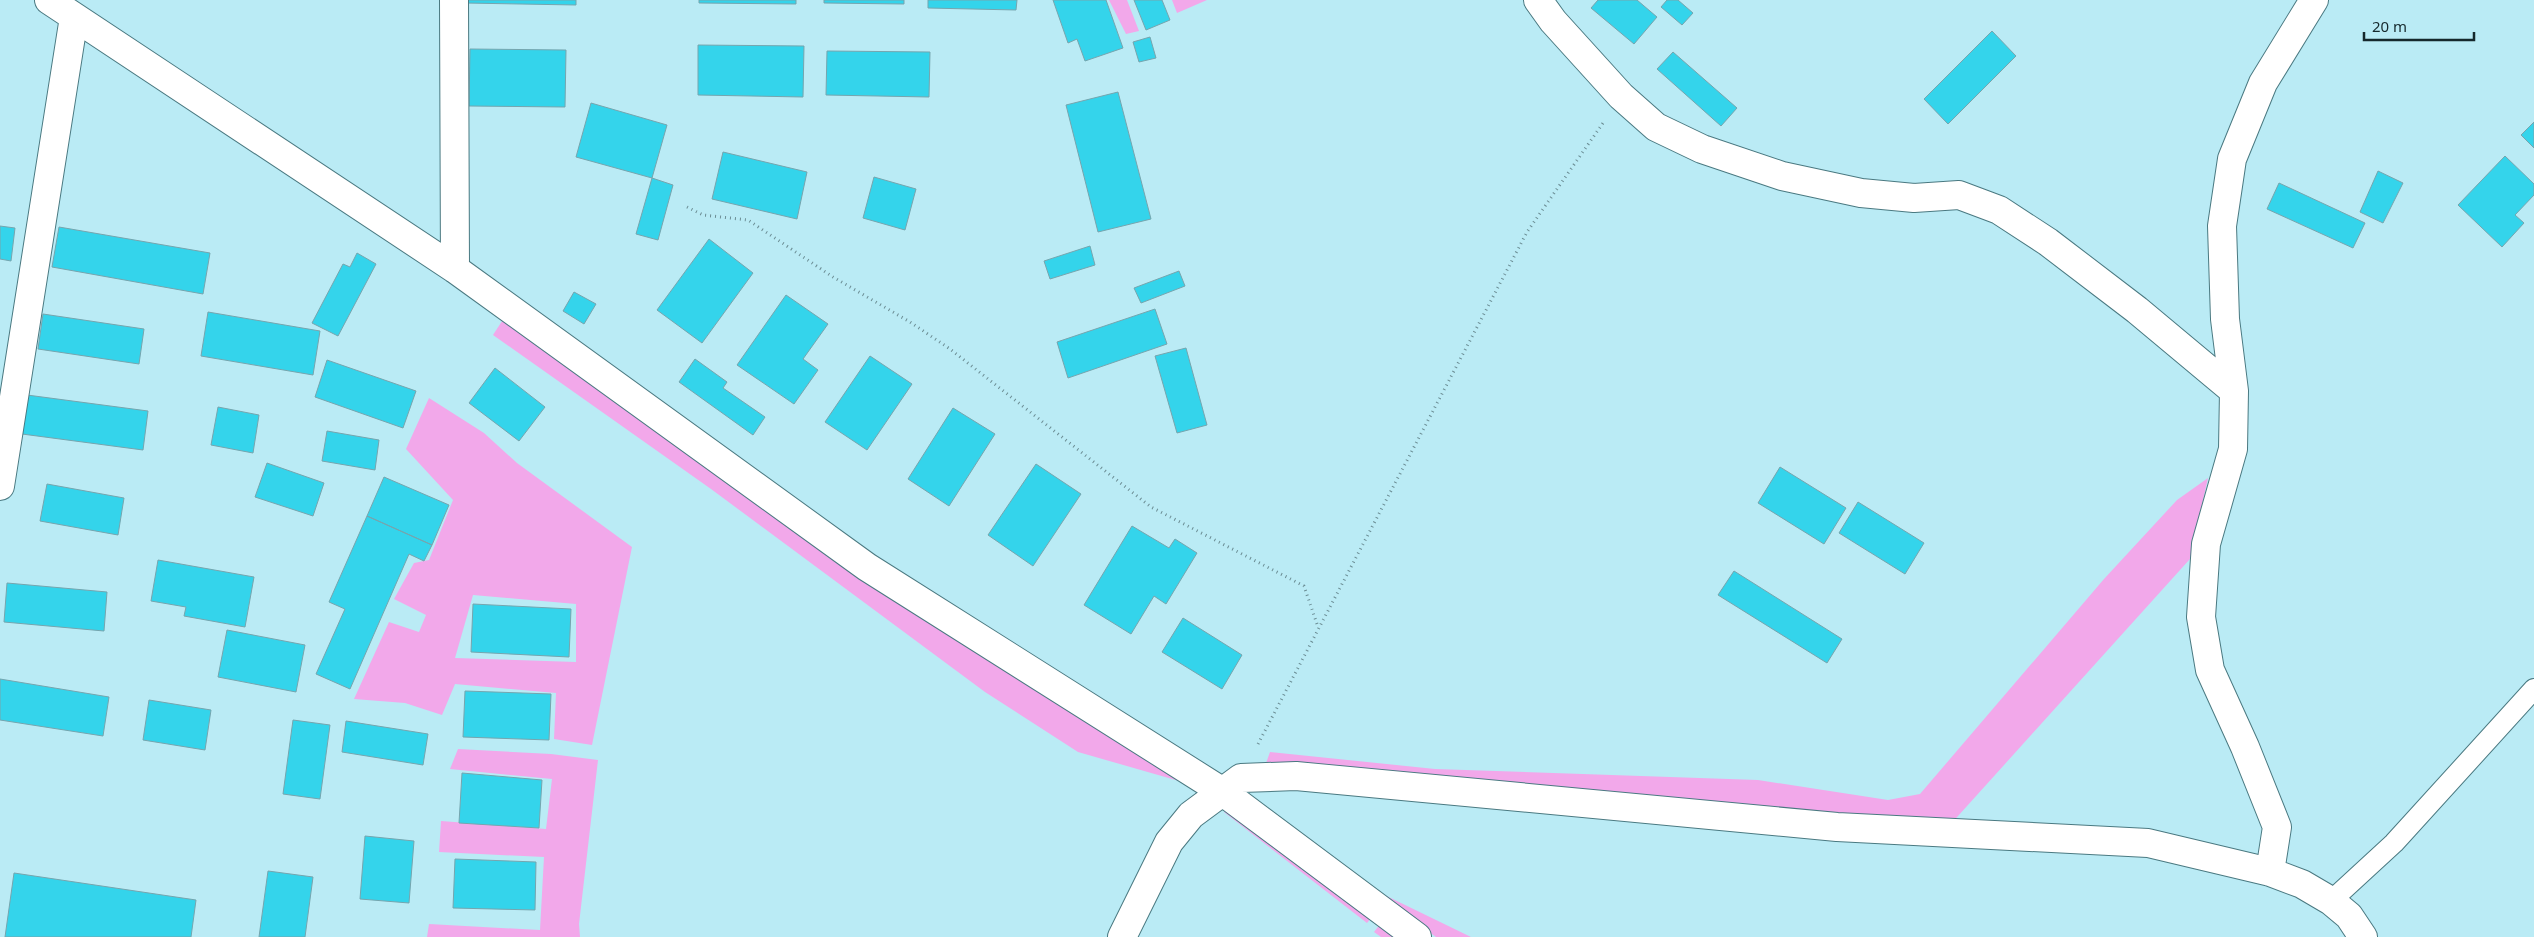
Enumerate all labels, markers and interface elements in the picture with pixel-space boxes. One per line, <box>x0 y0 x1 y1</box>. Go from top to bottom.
scale bar <box>2364 10 2474 42</box>
text: 20 m <box>2372 16 2407 36</box>

